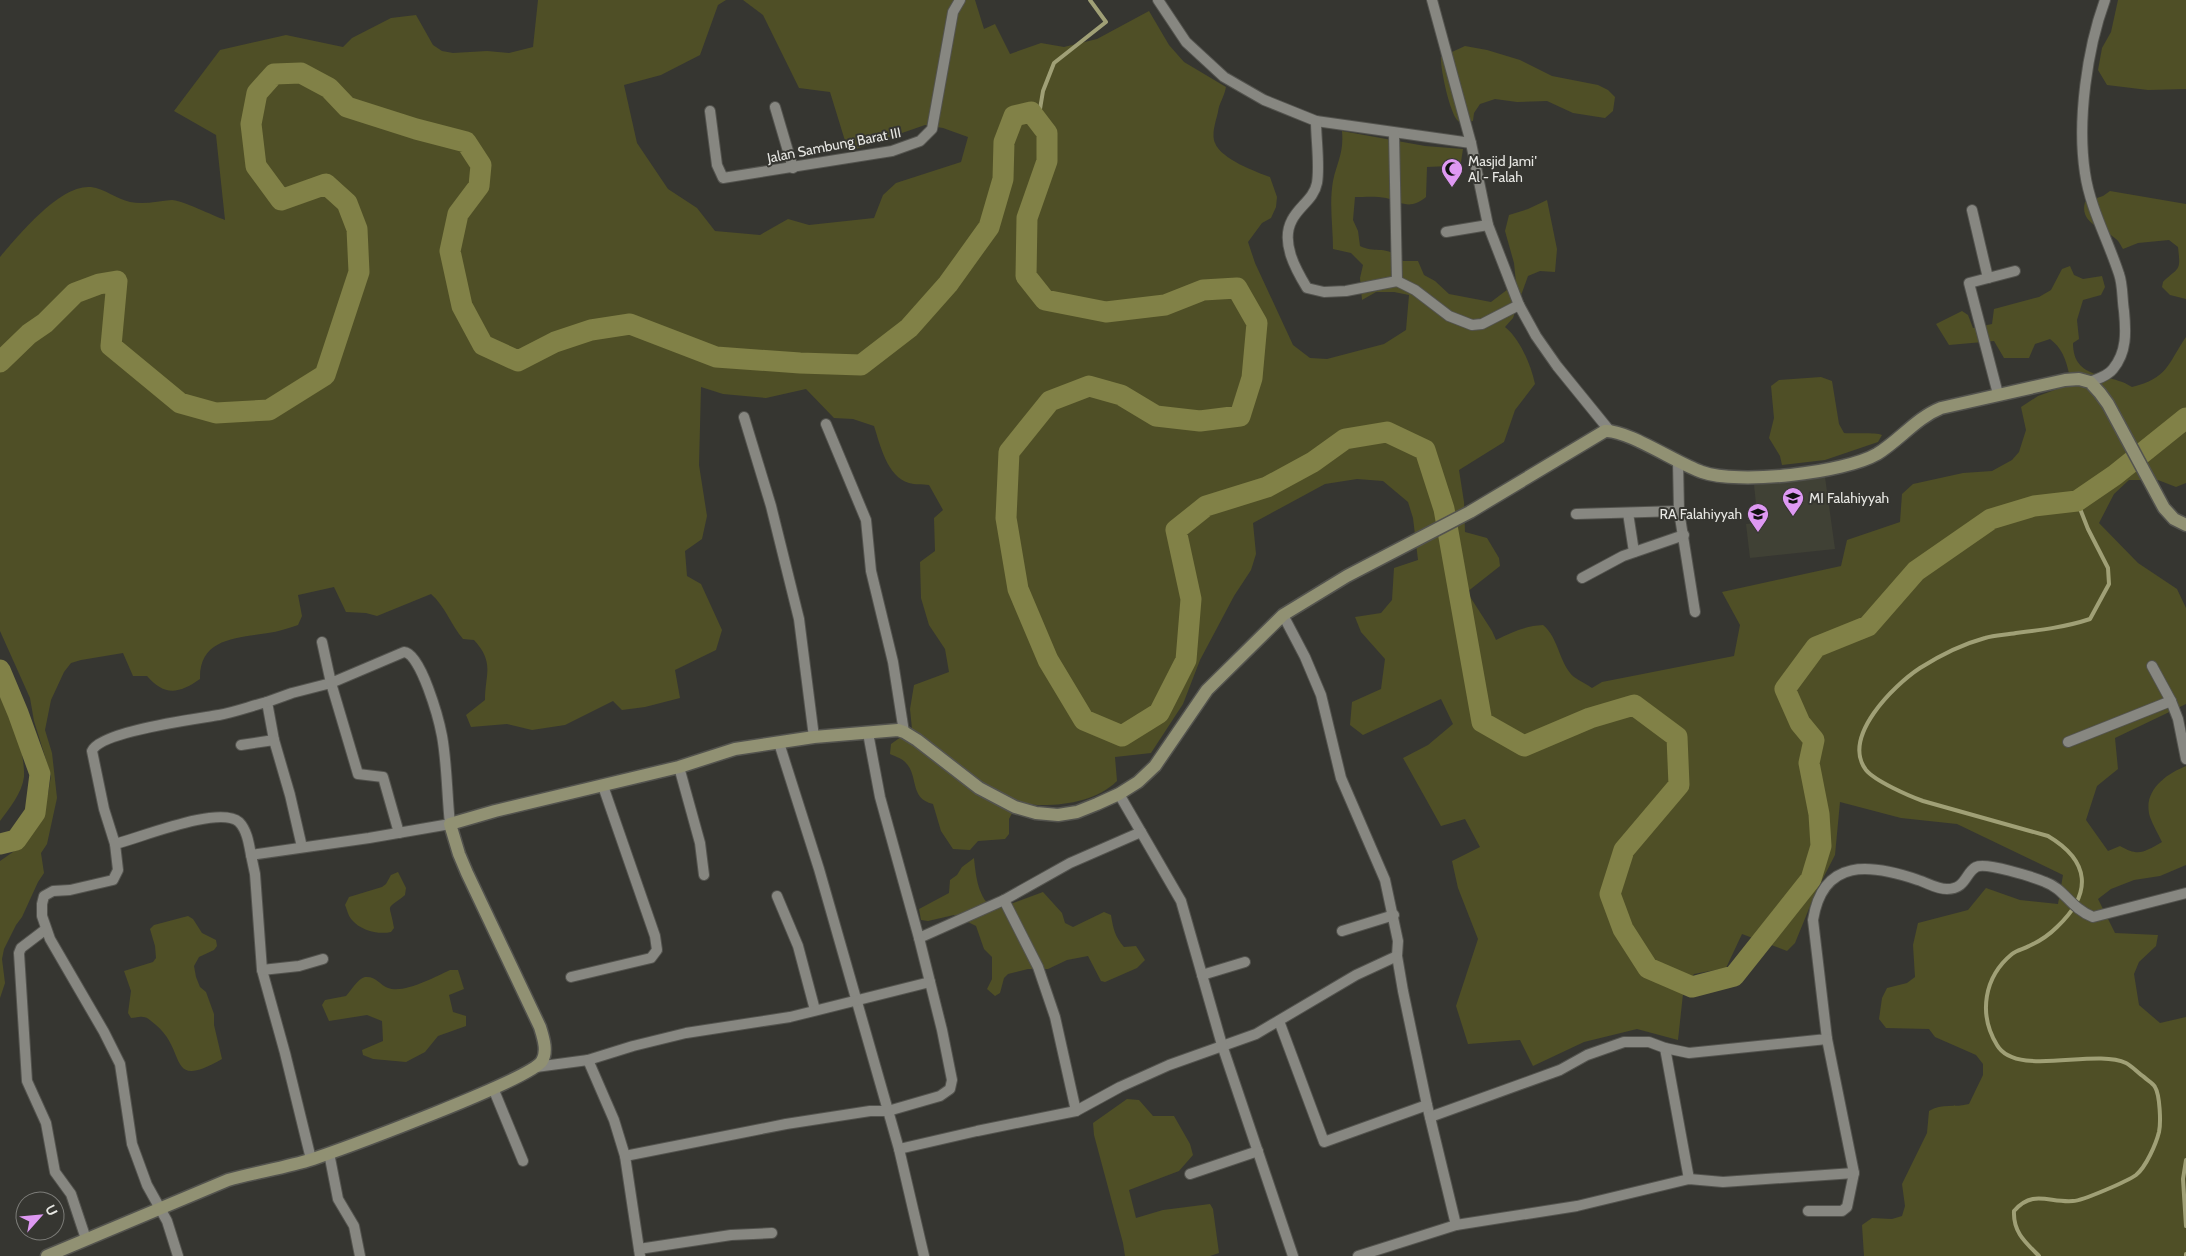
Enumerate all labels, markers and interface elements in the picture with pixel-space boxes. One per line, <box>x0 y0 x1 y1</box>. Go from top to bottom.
street label: Jalan Sambung Barat III <box>765 123 902 167</box>
place label: Masjid Jami' Al - Falah <box>1468 152 1537 186</box>
mosque icon: Masjid Jami' Al - Falah <box>1440 157 1464 188</box>
school or university icon: MI Falahiyyah <box>1781 486 1805 517</box>
place label: MI Falahiyyah <box>1809 489 1889 507</box>
school or university icon: RA Falahiyyah <box>1746 502 1770 533</box>
place label: RA Falahiyyah <box>1660 505 1742 523</box>
north arrow <box>15 1191 65 1241</box>
text: U <box>41 1202 62 1219</box>

